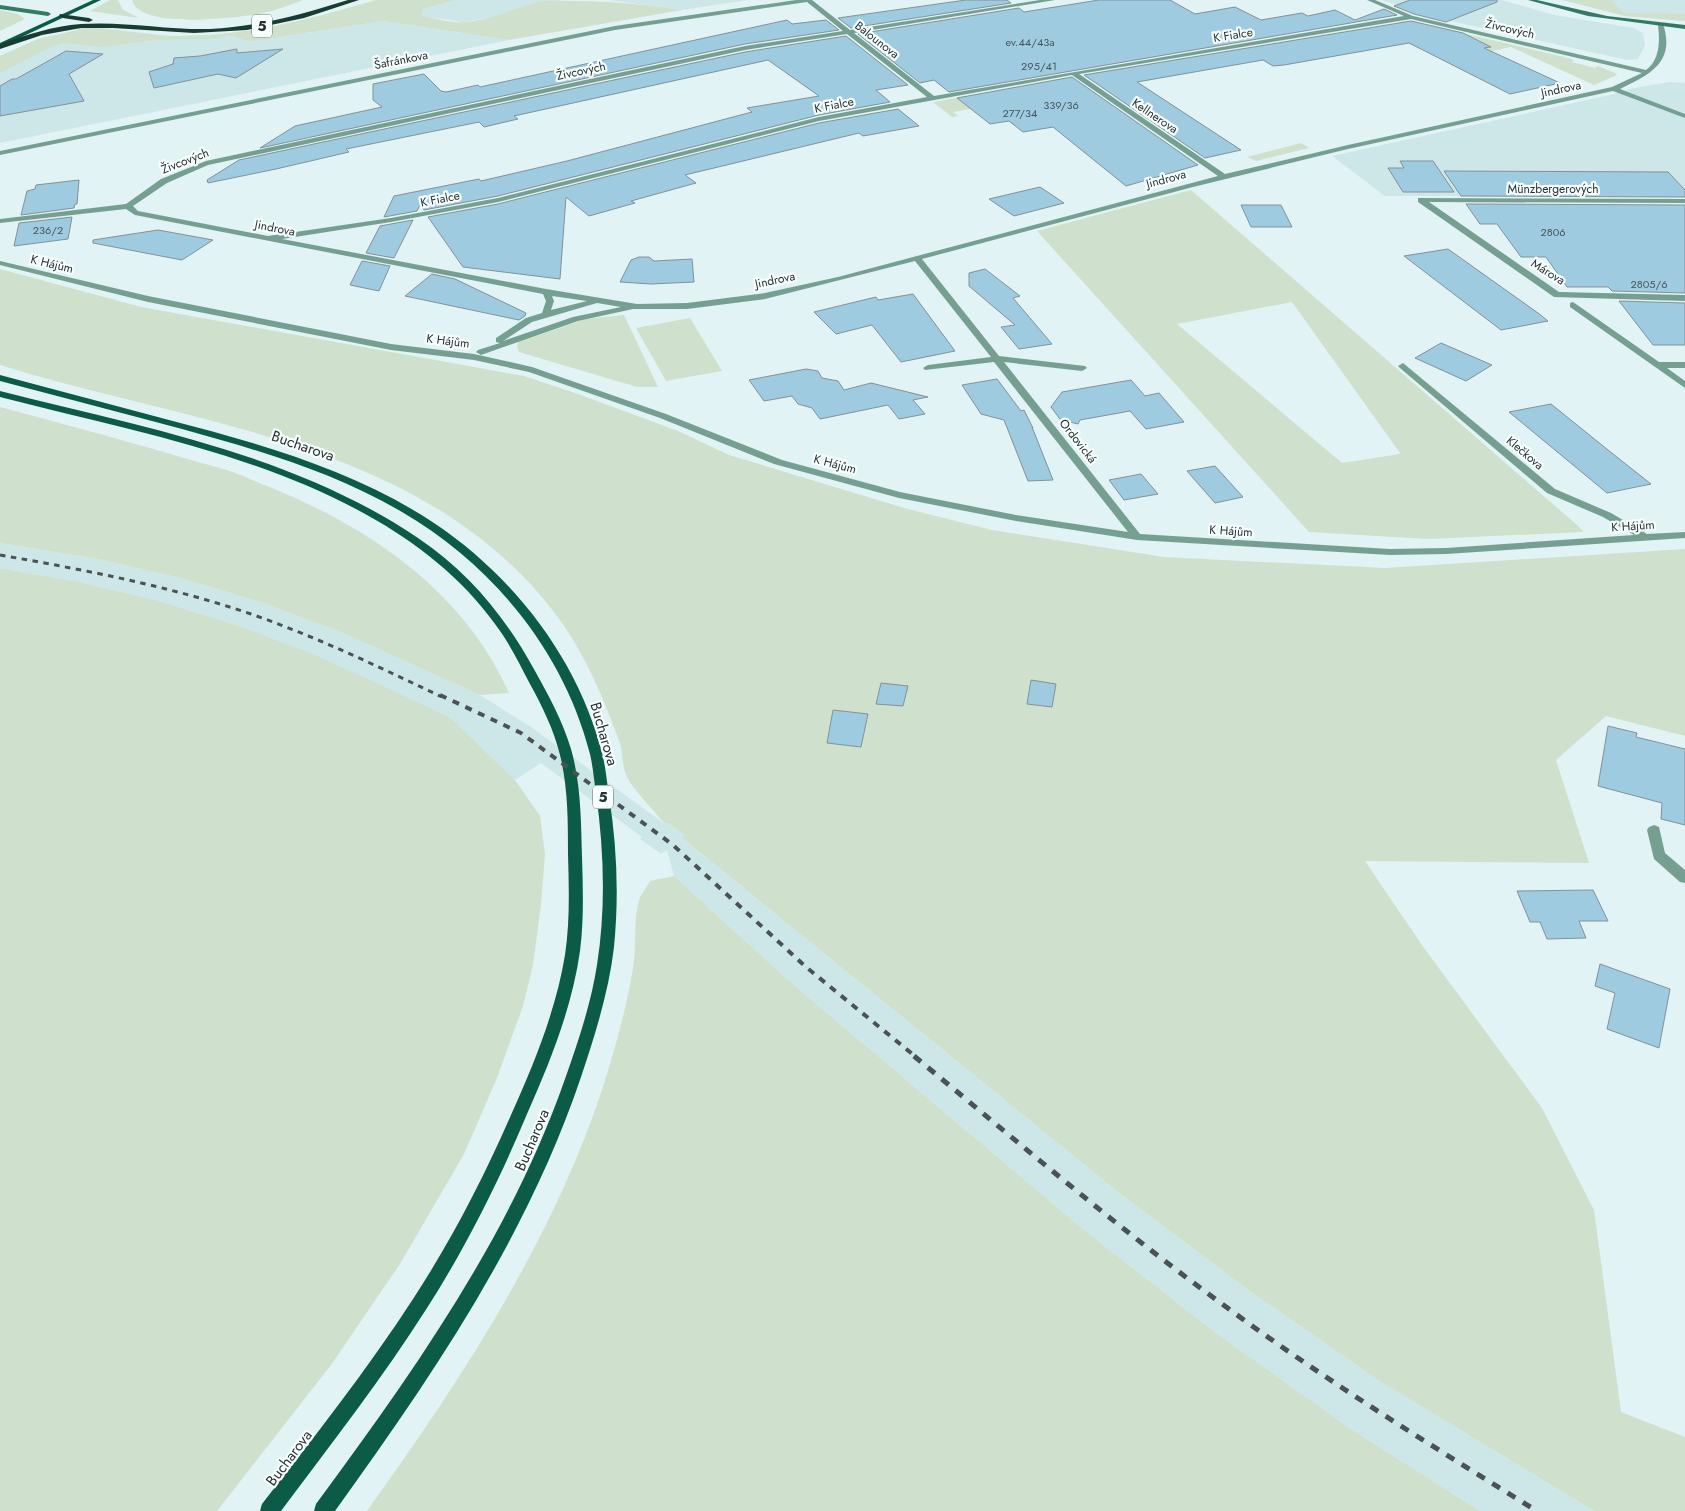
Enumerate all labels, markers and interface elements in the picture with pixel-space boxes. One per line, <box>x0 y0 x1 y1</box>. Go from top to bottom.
road number: 5 <box>252 15 272 38</box>
street label: Živcových <box>1484 15 1536 43</box>
street label: Balounova <box>851 17 903 63</box>
street label: K Fialce <box>1212 23 1254 47</box>
house number: ev.44/43a <box>1005 34 1055 50</box>
street label: Šafránkova <box>373 46 430 74</box>
street label: Živcových <box>555 57 607 85</box>
house number: 295/41 <box>1021 58 1057 74</box>
street label: Jindrova <box>1537 76 1583 102</box>
street label: K Fialce <box>813 92 855 118</box>
street label: Kellnerova <box>1128 94 1182 138</box>
house number: 339/36 <box>1043 97 1079 113</box>
house number: 277/34 <box>1003 105 1038 121</box>
street label: Živcových <box>159 144 211 178</box>
street label: Jindrova <box>1142 165 1188 193</box>
street label: Münzbergerových <box>1507 180 1599 198</box>
street label: K Fialce <box>419 186 461 212</box>
street label: Jindrova <box>251 215 297 241</box>
house number: 236/2 <box>33 222 63 238</box>
house number: 2806 <box>1540 224 1566 240</box>
street label: K Hájům <box>29 250 75 278</box>
street label: Márova <box>1528 255 1569 290</box>
street label: Jindrova <box>751 267 797 293</box>
house number: 2805/6 <box>1630 276 1668 292</box>
street label: K Hájům <box>425 329 471 353</box>
street label: Ordovická <box>1055 415 1101 467</box>
street label: Bucharova <box>269 425 337 467</box>
street label: Klečkova <box>1502 432 1548 474</box>
street label: K Hájům <box>812 450 858 478</box>
street label: K Hájům <box>1611 516 1655 536</box>
street label: K Hájům <box>1209 521 1253 541</box>
street label: Bucharova <box>584 700 624 768</box>
road number: 5 <box>593 786 613 809</box>
street label: Bucharova <box>509 1106 555 1174</box>
street label: Bucharova <box>261 1425 317 1491</box>

